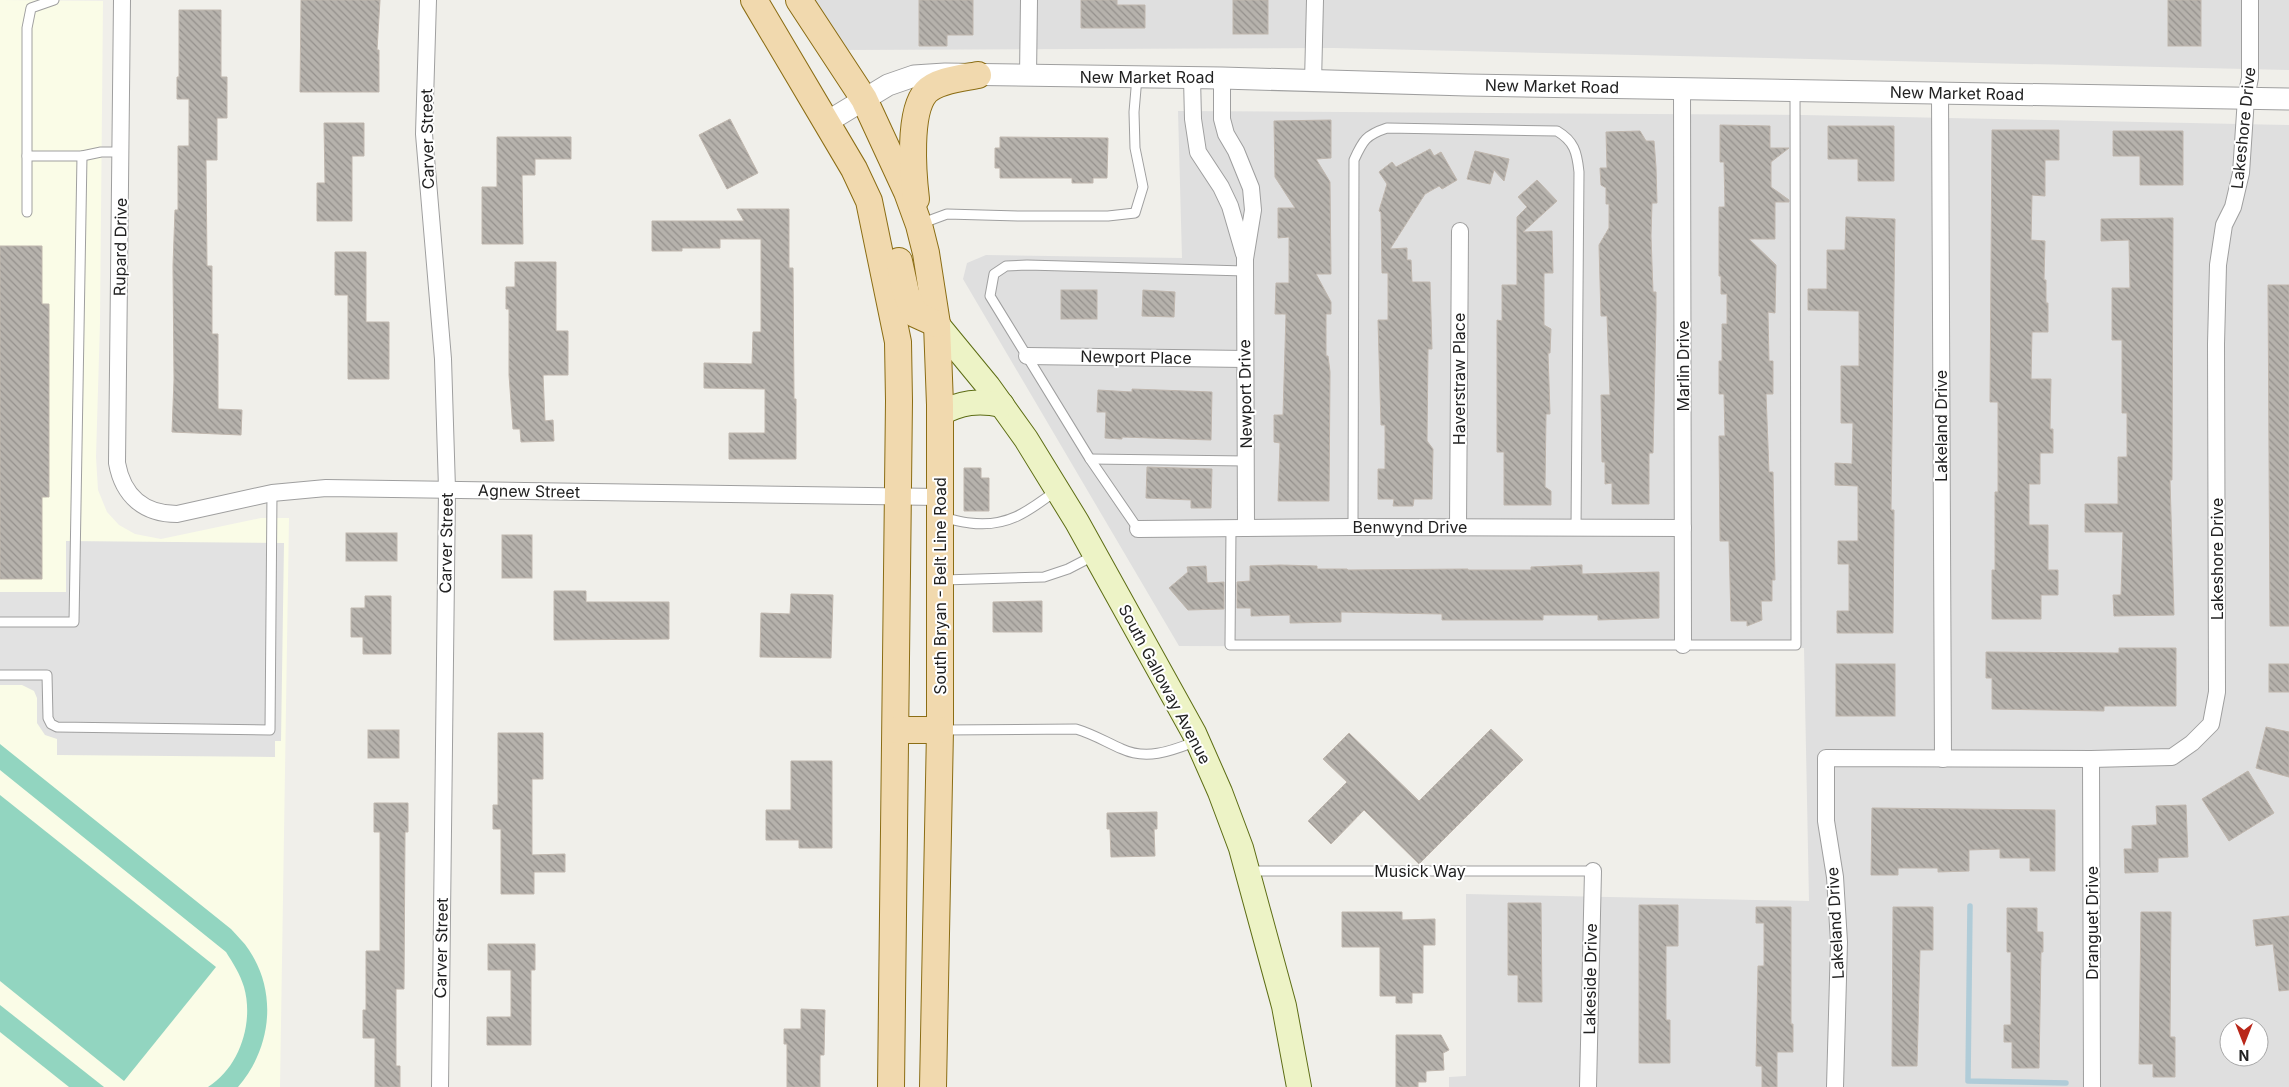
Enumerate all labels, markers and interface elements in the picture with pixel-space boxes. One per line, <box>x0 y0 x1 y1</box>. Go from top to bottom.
street label: Lakeshore Drive <box>2227 66 2259 190</box>
street label: New Market Road <box>1080 67 1214 87</box>
street label: New Market Road <box>1485 75 1619 97</box>
street label: New Market Road <box>1890 82 2024 104</box>
street label: Carver Street <box>416 89 438 189</box>
street label: Rupard Drive <box>109 198 131 296</box>
street label: Haverstraw Place <box>1449 313 1469 445</box>
street label: Marlin Drive <box>1673 320 1693 412</box>
street label: Newport Drive <box>1234 339 1256 449</box>
street label: Newport Place <box>1080 346 1192 368</box>
street label: Lakeland Drive <box>1931 370 1951 482</box>
street label: South Bryan - Belt Line Road <box>930 477 950 695</box>
street label: Agnew Street <box>478 480 580 502</box>
street label: Carver Street <box>435 493 457 593</box>
street label: Lakeshore Drive <box>2207 498 2227 620</box>
street label: Benwynd Drive <box>1353 517 1467 537</box>
street label: South Galloway Avenue <box>1114 601 1216 767</box>
street label: Musick Way <box>1374 861 1466 881</box>
street label: Dranguet Drive <box>2082 866 2102 980</box>
street label: Lakeland Drive <box>1822 867 1848 979</box>
street label: Carver Street <box>430 898 452 998</box>
street label: Lakeside Drive <box>1579 923 1601 1035</box>
north arrow <box>2219 1017 2269 1067</box>
text: N <box>2239 1047 2249 1064</box>

